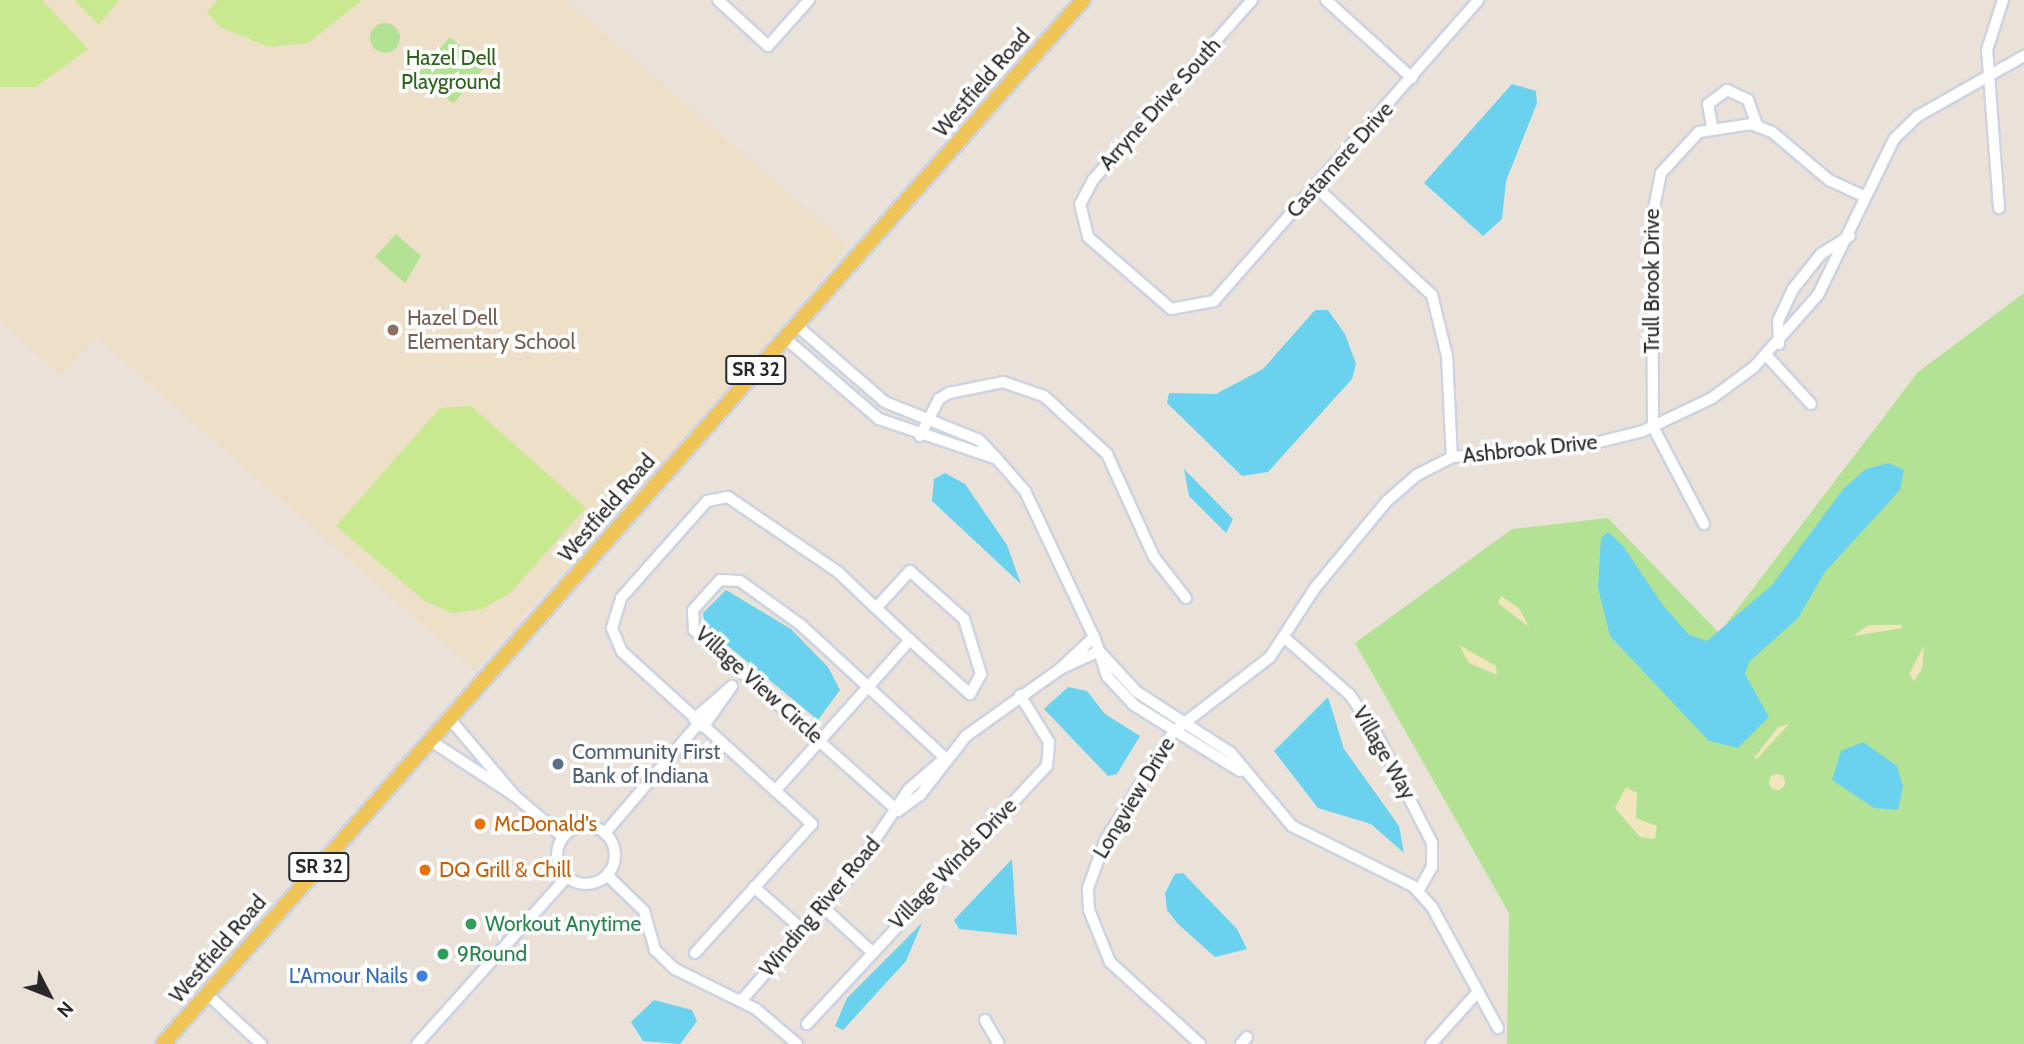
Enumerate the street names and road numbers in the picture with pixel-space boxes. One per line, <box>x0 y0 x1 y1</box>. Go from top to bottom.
street label: Westfield Road <box>928 24 1036 142</box>
street label: Arryne Drive South <box>1094 33 1226 175</box>
street label: Castamere Drive <box>1281 97 1399 223</box>
street label: Trull Brook Drive <box>1639 209 1665 353</box>
road number: SR 32 <box>724 354 788 386</box>
street label: Ashbrook Drive <box>1461 429 1599 469</box>
street label: Westfield Road <box>553 449 661 567</box>
street label: Village View Circle <box>690 621 828 749</box>
street label: Village Way <box>1347 702 1421 804</box>
street label: Longview Drive <box>1088 733 1180 863</box>
street label: Village Winds Drive <box>884 793 1022 935</box>
street label: Winding River Road <box>755 832 885 982</box>
road number: SR 32 <box>288 852 350 882</box>
street label: Westfield Road <box>164 890 272 1008</box>

